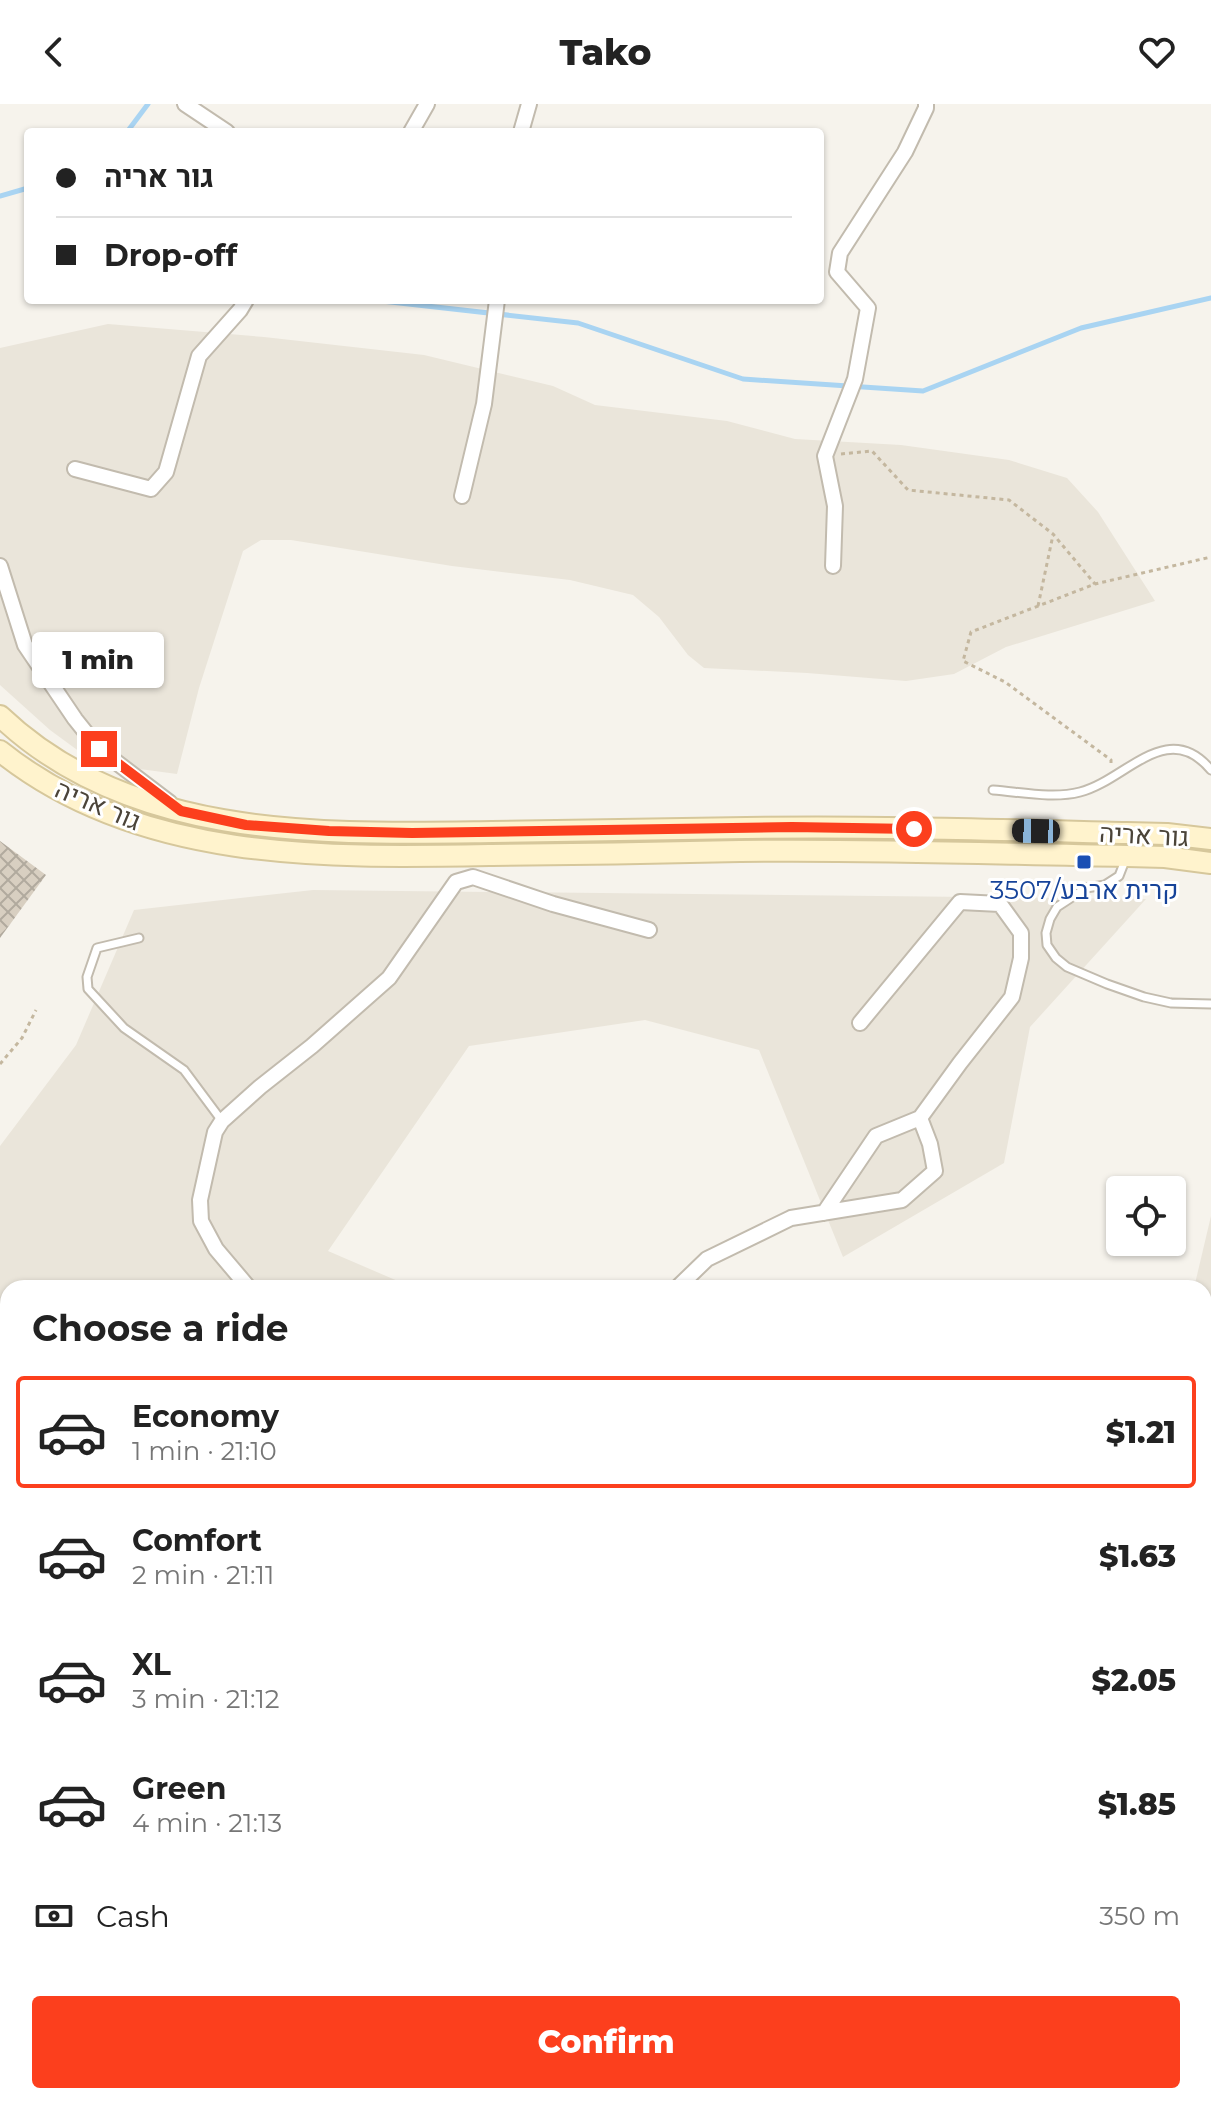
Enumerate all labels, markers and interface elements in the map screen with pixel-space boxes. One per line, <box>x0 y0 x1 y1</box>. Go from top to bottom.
icon: back <box>32 30 76 74</box>
text: Tako <box>559 30 652 74</box>
icon: heart <box>1135 30 1179 74</box>
text: גור אריה <box>104 158 214 195</box>
text: Drop-off <box>104 237 237 274</box>
callout: 1 min <box>33 633 165 689</box>
text: 1 min <box>62 644 134 676</box>
route end <box>81 731 117 767</box>
street label: גור אריה <box>50 773 146 837</box>
route start <box>896 811 932 847</box>
street label: גור אריה <box>1098 817 1190 853</box>
car <box>1012 819 1060 843</box>
marker: קרית ארבע/3507 <box>1075 853 1093 871</box>
place label: קרית ארבע/3507 <box>990 874 1178 906</box>
map controls <box>1106 1176 1186 1256</box>
button: locate <box>1106 1176 1186 1256</box>
text: Choose a ride <box>32 1306 289 1350</box>
icon: car <box>36 1396 108 1468</box>
text: Economy <box>132 1398 279 1435</box>
text: $1.21 <box>1106 1414 1176 1451</box>
text: 1 min · 21:10 <box>132 1435 277 1467</box>
icon: car <box>36 1520 108 1592</box>
text: Comfort <box>132 1522 262 1559</box>
text: $1.63 <box>1099 1538 1176 1575</box>
text: 2 min · 21:11 <box>132 1559 274 1591</box>
icon: car <box>36 1644 108 1716</box>
text: XL <box>132 1646 171 1683</box>
text: $2.05 <box>1091 1662 1176 1699</box>
text: 3 min · 21:12 <box>132 1683 280 1715</box>
icon: car <box>36 1768 108 1840</box>
text: Green <box>132 1770 226 1807</box>
text: $1.85 <box>1098 1786 1176 1823</box>
text: 4 min · 21:13 <box>132 1807 282 1839</box>
icon: cash <box>32 1894 76 1938</box>
text: Cash <box>96 1898 170 1935</box>
text: 350 m <box>1099 1900 1180 1932</box>
button: Confirm <box>32 1996 1180 2088</box>

